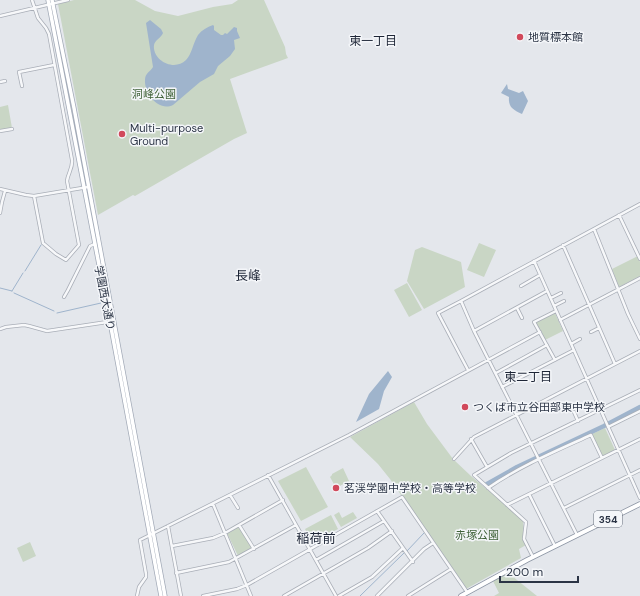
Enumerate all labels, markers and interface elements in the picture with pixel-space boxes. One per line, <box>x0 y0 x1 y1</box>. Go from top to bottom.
place label: 地質標本館 <box>528 30 583 44</box>
marker: 地質標本館 <box>515 32 525 42</box>
district label: 東一丁目 <box>349 33 397 49</box>
park label: 洞峰公園 <box>132 87 176 101</box>
place label: Multi-purpose Ground <box>130 121 203 148</box>
marker: Multi-purpose Ground <box>117 129 127 139</box>
street label: 学園西大通り <box>92 264 118 332</box>
district label: 長峰 <box>235 267 261 284</box>
district label: 東二丁目 <box>504 369 552 385</box>
place label: つくば市立谷田部東中学校 <box>473 400 605 414</box>
marker: つくば市立谷田部東中学校 <box>460 402 470 412</box>
place label: 茗渓学園中学校・高等学校 <box>344 481 476 495</box>
marker: 茗渓学園中学校・高等学校 <box>331 483 341 493</box>
road number: 354 <box>594 511 622 527</box>
park label: 赤塚公園 <box>455 528 499 542</box>
district label: 稲荷前 <box>296 530 336 547</box>
scale bar <box>500 558 578 584</box>
text: 200 m <box>506 564 543 580</box>

